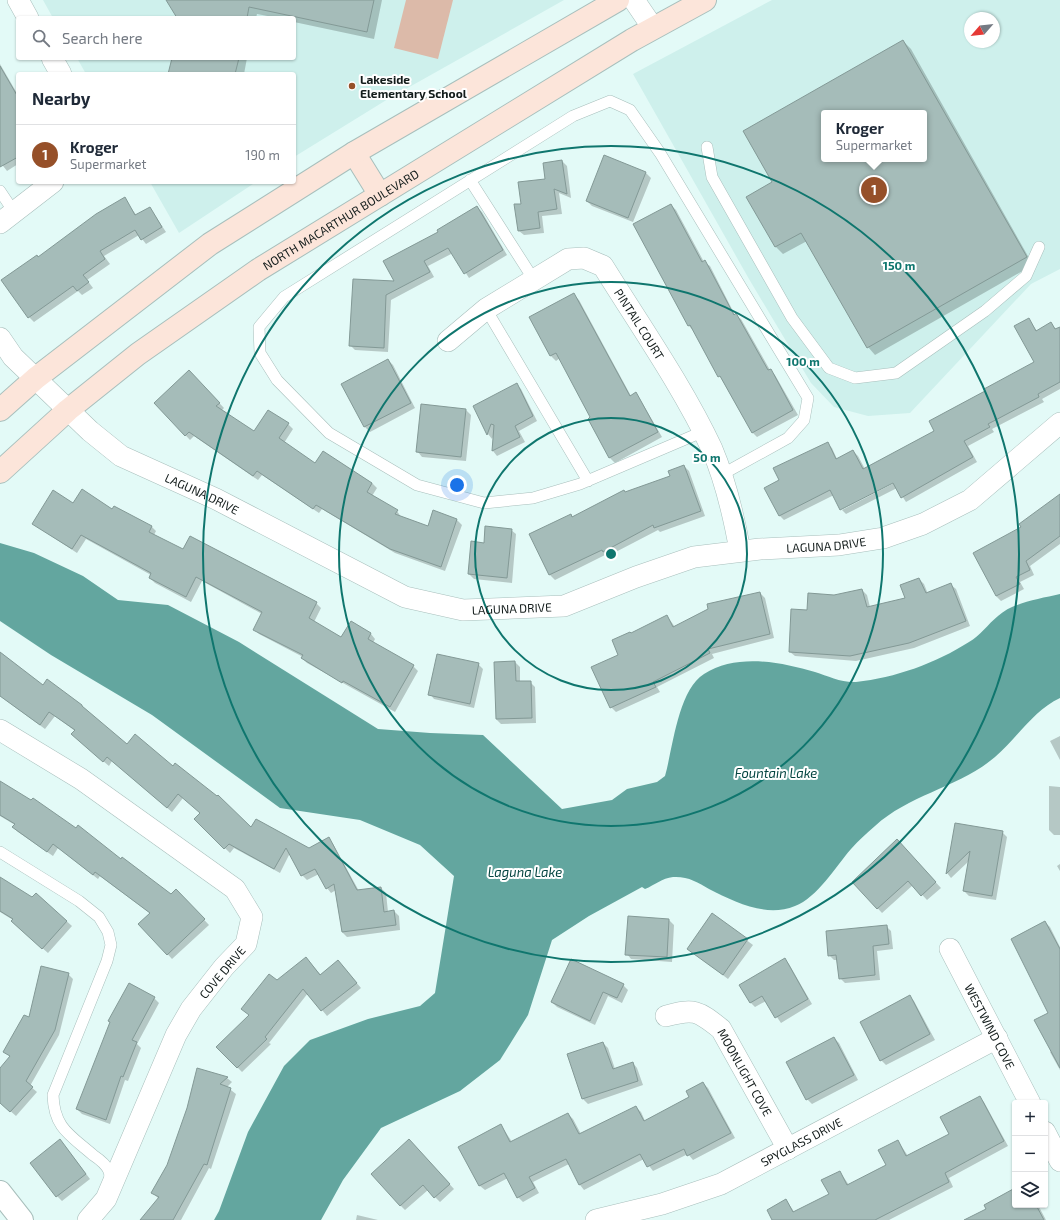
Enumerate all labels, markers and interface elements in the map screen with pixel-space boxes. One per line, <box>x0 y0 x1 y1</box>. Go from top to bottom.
north arrow <box>964 12 1000 48</box>
search box <box>16 16 296 60</box>
icon: search <box>30 27 52 49</box>
text: Search here <box>62 29 143 47</box>
place label: Lakeside Elementary School <box>360 72 467 101</box>
marker: Lakeside Elementary School <box>347 81 357 91</box>
text: Nearby <box>32 88 90 108</box>
popup <box>821 110 927 162</box>
text: Kroger <box>836 119 884 137</box>
text: Supermarket <box>836 137 912 153</box>
text: Kroger <box>70 138 118 156</box>
text: 1 <box>42 147 48 163</box>
text: 190 m <box>245 147 280 163</box>
text: Supermarket <box>70 156 147 172</box>
street label: NORTH MACARTHUR BOULEVARD <box>260 166 421 272</box>
pin: 1 <box>861 175 887 205</box>
text: 150 m <box>883 258 915 272</box>
street label: PINTAIL COURT <box>612 286 667 362</box>
text: 100 m <box>786 354 820 368</box>
text: 50 m <box>693 450 721 464</box>
street label: LAGUNA DRIVE <box>163 470 242 517</box>
your location <box>447 475 467 495</box>
street label: LAGUNA DRIVE <box>786 534 867 555</box>
centre of rings <box>604 547 618 561</box>
street label: LAGUNA DRIVE <box>471 599 552 617</box>
water label: Fountain Lake <box>735 765 817 781</box>
water label: Laguna Lake <box>488 864 562 880</box>
street label: COVE DRIVE <box>196 943 248 1001</box>
street label: WESTWIND COVE <box>962 981 1018 1071</box>
street label: MOONLIGHT COVE <box>715 1026 775 1119</box>
map controls <box>1012 1100 1048 1208</box>
button: + <box>1012 1100 1048 1136</box>
street label: SPYGLASS DRIVE <box>758 1114 845 1169</box>
button: − <box>1012 1136 1048 1172</box>
button: layers <box>1012 1172 1048 1208</box>

